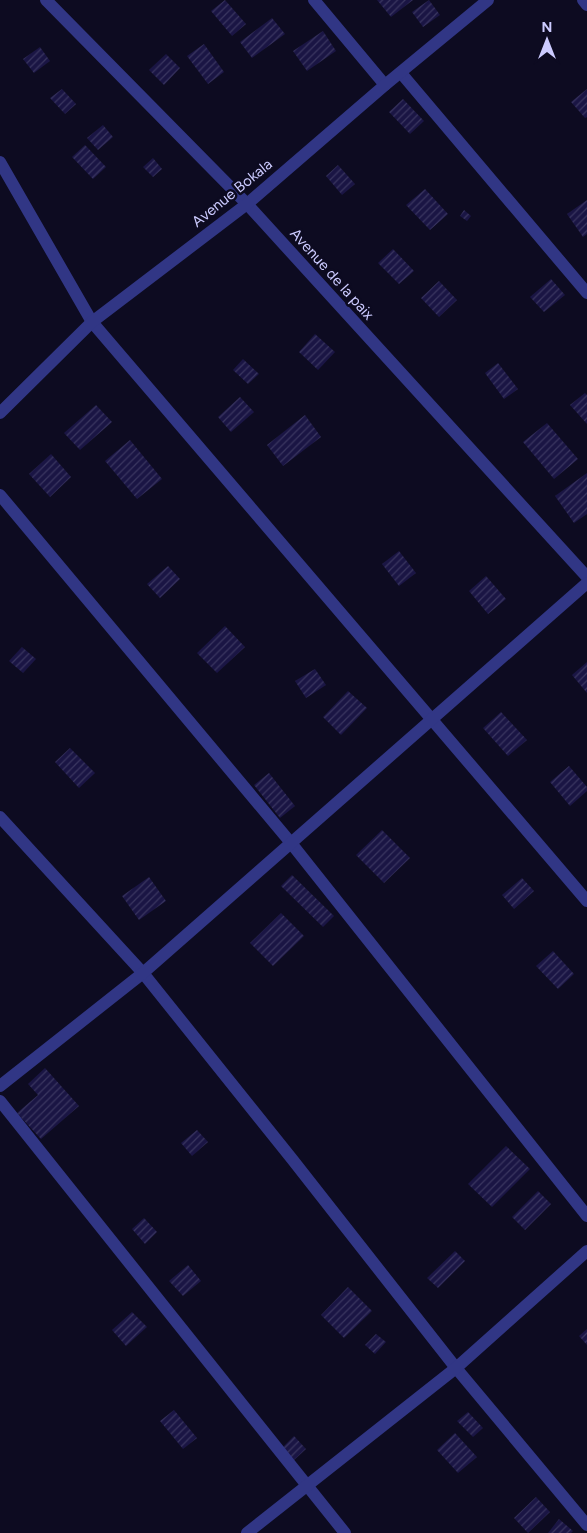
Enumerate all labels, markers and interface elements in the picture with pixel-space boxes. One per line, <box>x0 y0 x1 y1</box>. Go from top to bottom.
north arrow <box>522 15 572 65</box>
text: N <box>542 19 552 36</box>
street label: Avenue Bokala <box>188 155 276 231</box>
street label: Avenue de la paix <box>286 225 378 323</box>

